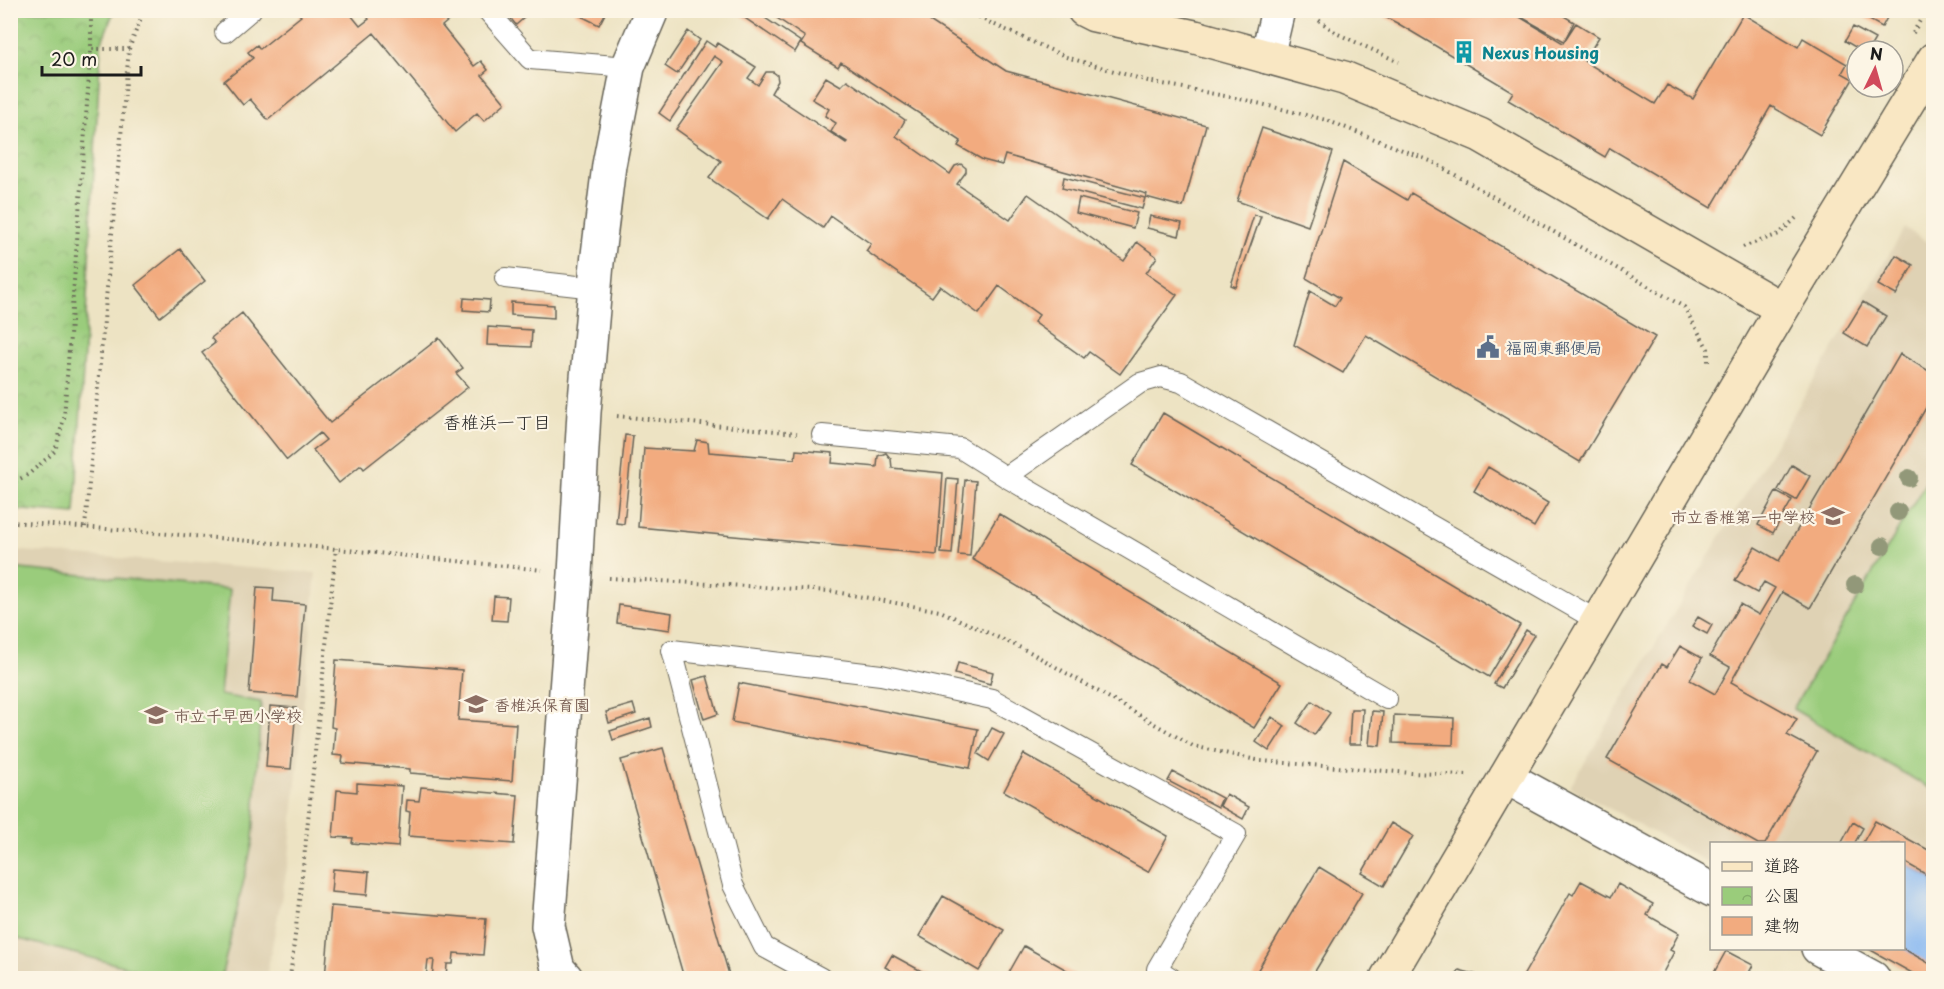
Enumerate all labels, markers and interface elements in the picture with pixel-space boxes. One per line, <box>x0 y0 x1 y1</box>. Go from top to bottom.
scale bar <box>42 39 141 77</box>
building icon: Nexus Housing <box>1451 39 1477 65</box>
north arrow <box>1845 39 1905 99</box>
place label: Nexus Housing <box>1482 40 1599 64</box>
text: N <box>1869 41 1884 66</box>
text: 20 m <box>51 45 97 72</box>
public building icon: 福岡東郵便局 <box>1475 334 1501 360</box>
place label: 福岡東郵便局 <box>1506 335 1602 359</box>
district label: 香椎浜一丁目 <box>443 408 551 435</box>
school or university icon: 市立香椎第一中学校 <box>1820 503 1846 529</box>
place label: 市立香椎第一中学校 <box>1671 504 1815 528</box>
school or university icon: 香椎浜保育園 <box>463 691 489 717</box>
place label: 香椎浜保育園 <box>494 692 590 716</box>
school or university icon: 市立千早西小学校 <box>143 702 169 728</box>
place label: 市立千早西小学校 <box>174 703 302 727</box>
legend <box>1710 842 1905 950</box>
text: 道路 <box>1764 851 1800 878</box>
text: 公園 <box>1764 881 1800 908</box>
text: 建物 <box>1764 911 1800 938</box>

